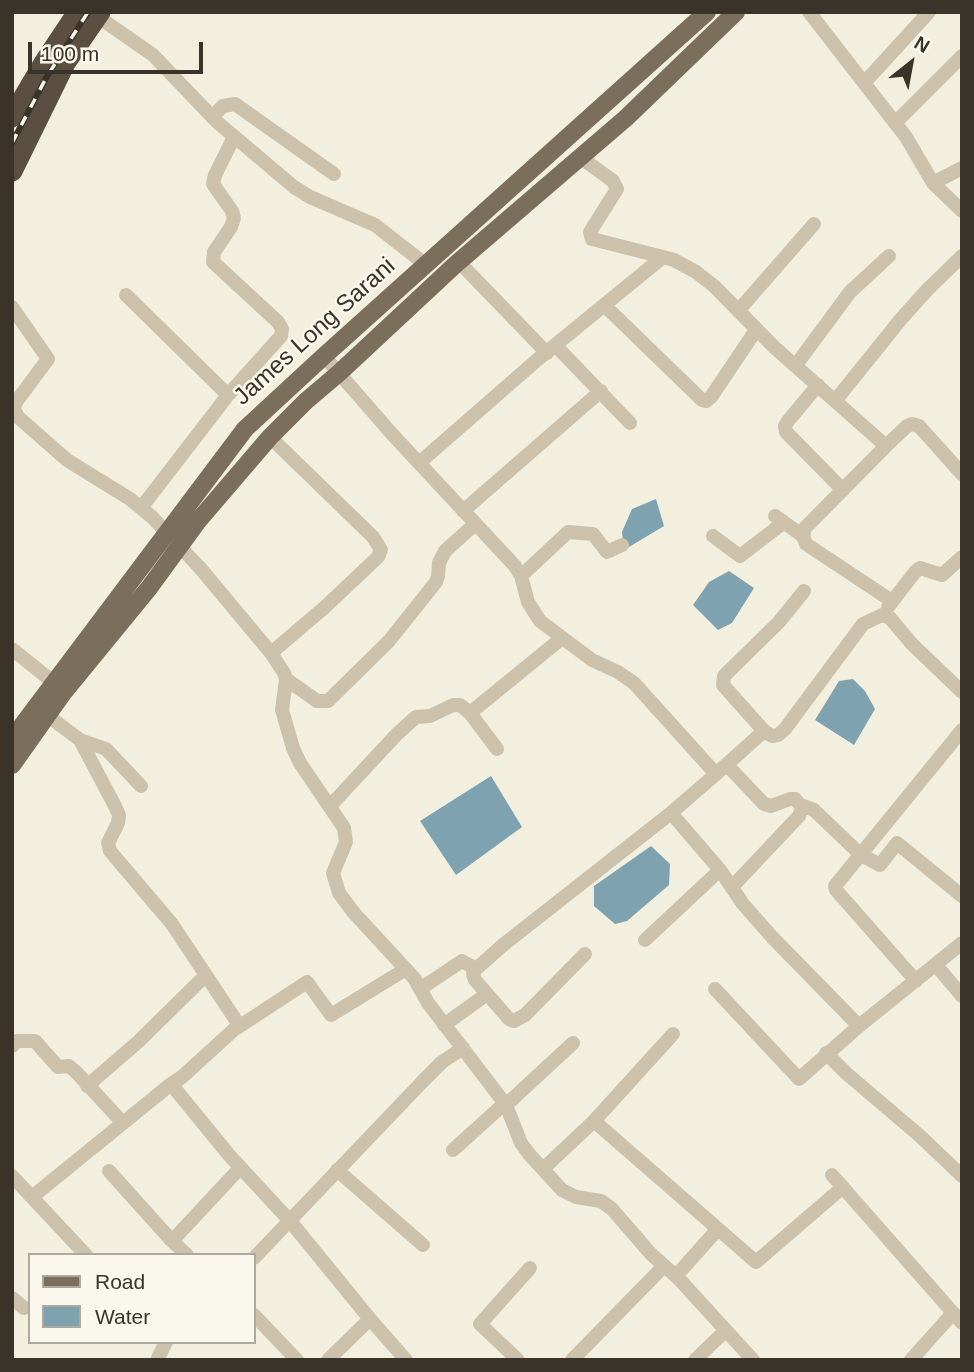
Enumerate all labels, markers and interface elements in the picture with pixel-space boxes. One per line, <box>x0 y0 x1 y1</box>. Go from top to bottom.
scale bar <box>32 28 206 72</box>
north arrow <box>876 28 946 98</box>
text: N <box>911 32 933 57</box>
text: 100 m <box>41 42 99 65</box>
street label: James Long Sarani <box>229 252 401 412</box>
legend <box>28 1253 256 1344</box>
text: Road <box>95 1270 145 1293</box>
text: Water <box>95 1305 150 1328</box>

